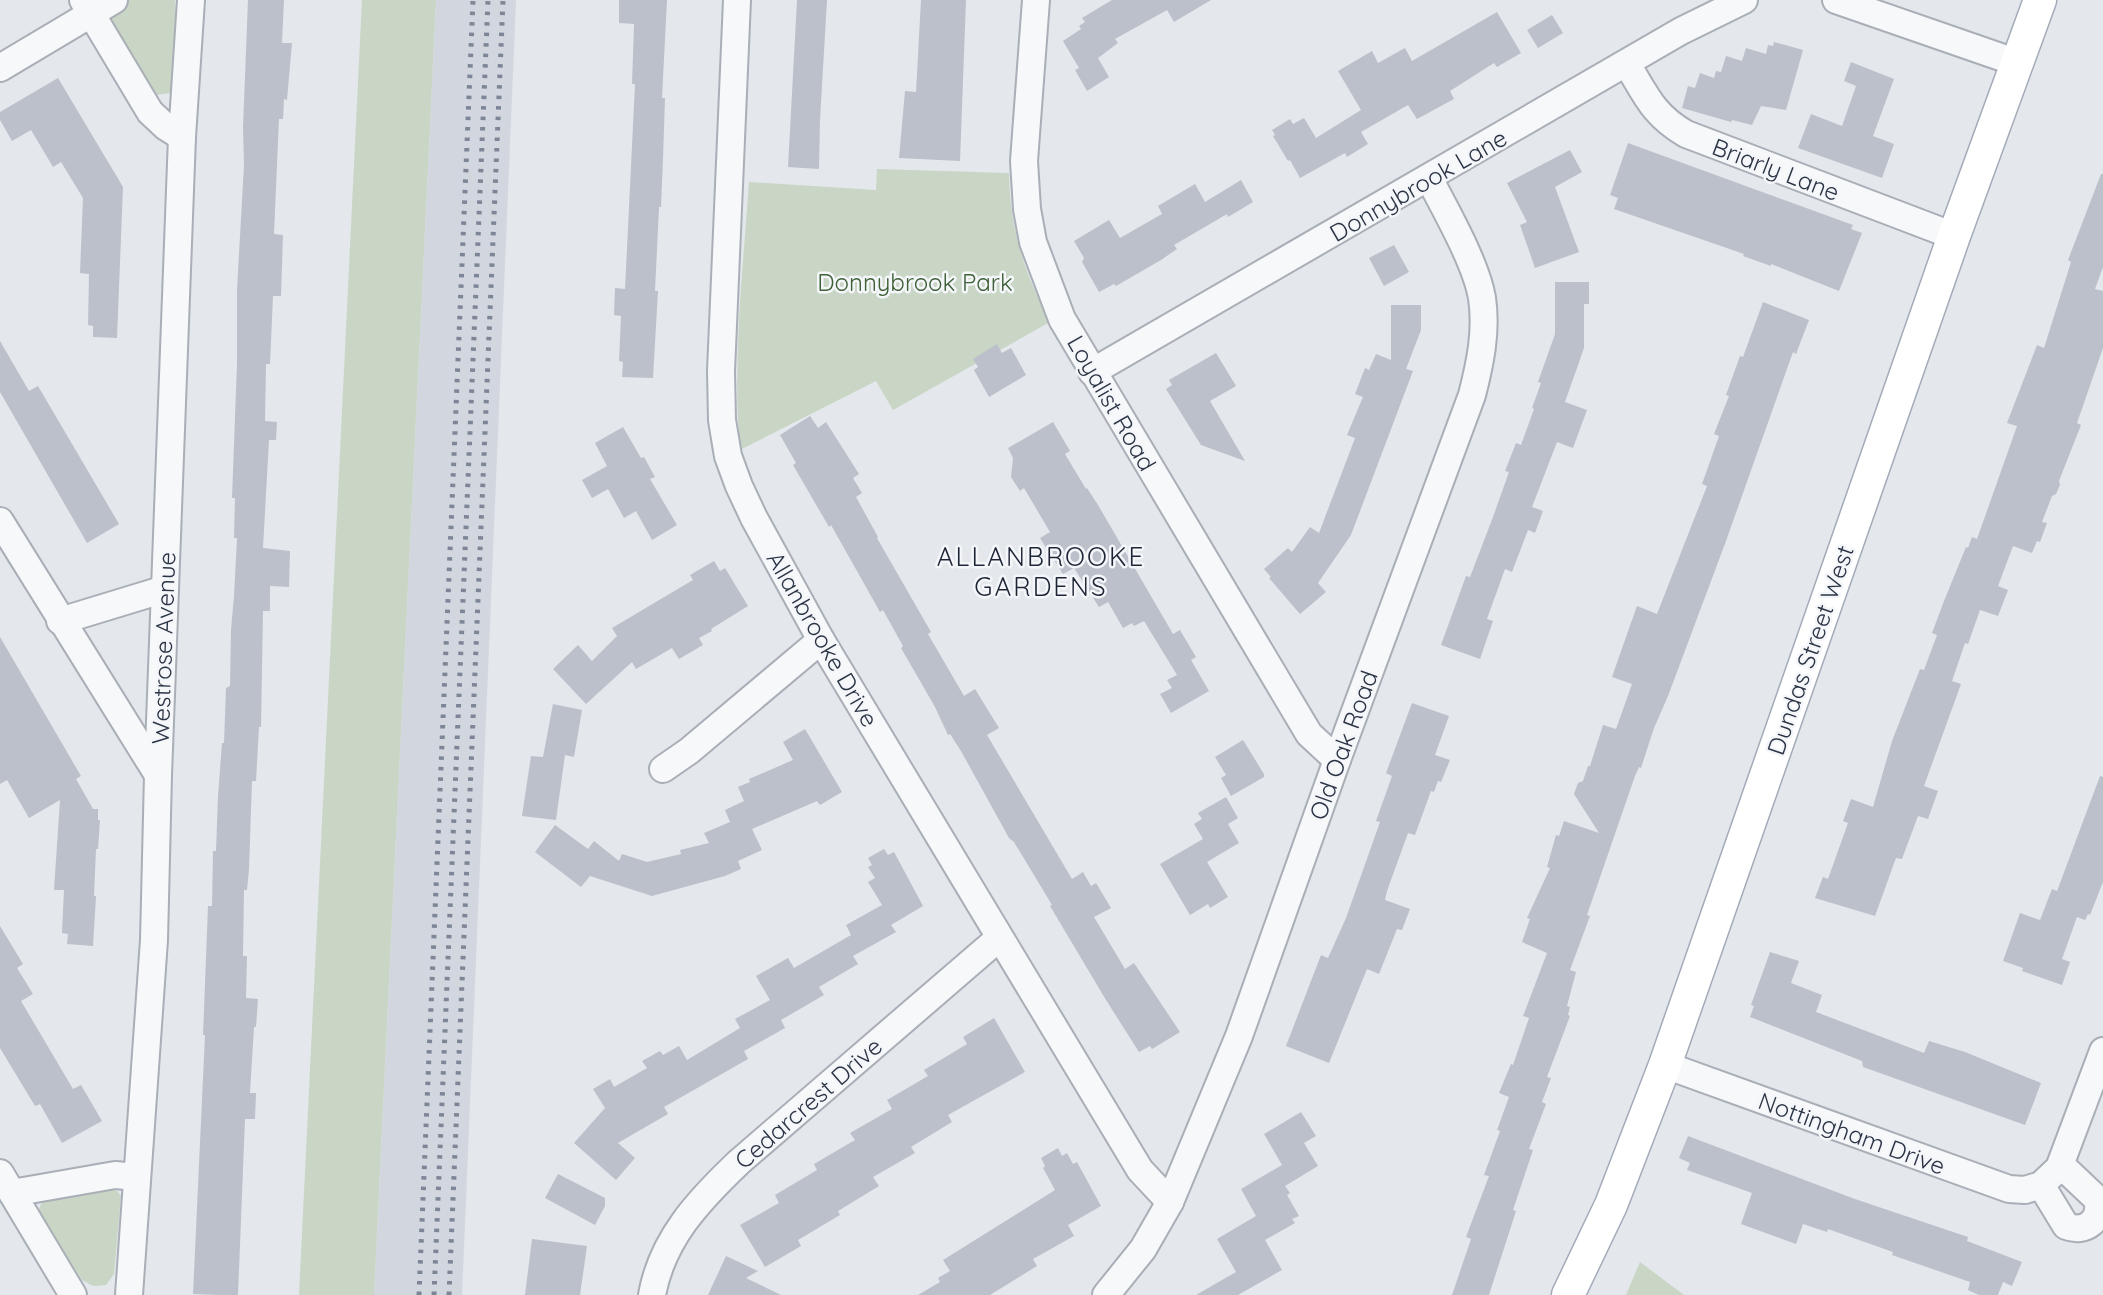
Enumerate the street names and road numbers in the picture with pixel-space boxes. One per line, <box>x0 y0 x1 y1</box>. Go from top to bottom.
street label: Donnybrook Lane <box>1324 122 1512 248</box>
street label: Briarly Lane <box>1708 131 1844 207</box>
street label: Loyalist Road <box>1061 330 1163 476</box>
street label: Dundas Street West <box>1760 541 1860 759</box>
street label: Allanbrooke Drive <box>761 546 885 732</box>
street label: Westrose Avenue <box>145 551 181 745</box>
street label: Old Oak Road <box>1302 666 1384 824</box>
street label: Cedarcrest Drive <box>728 1031 888 1175</box>
street label: Nottingham Drive <box>1754 1085 1950 1181</box>

